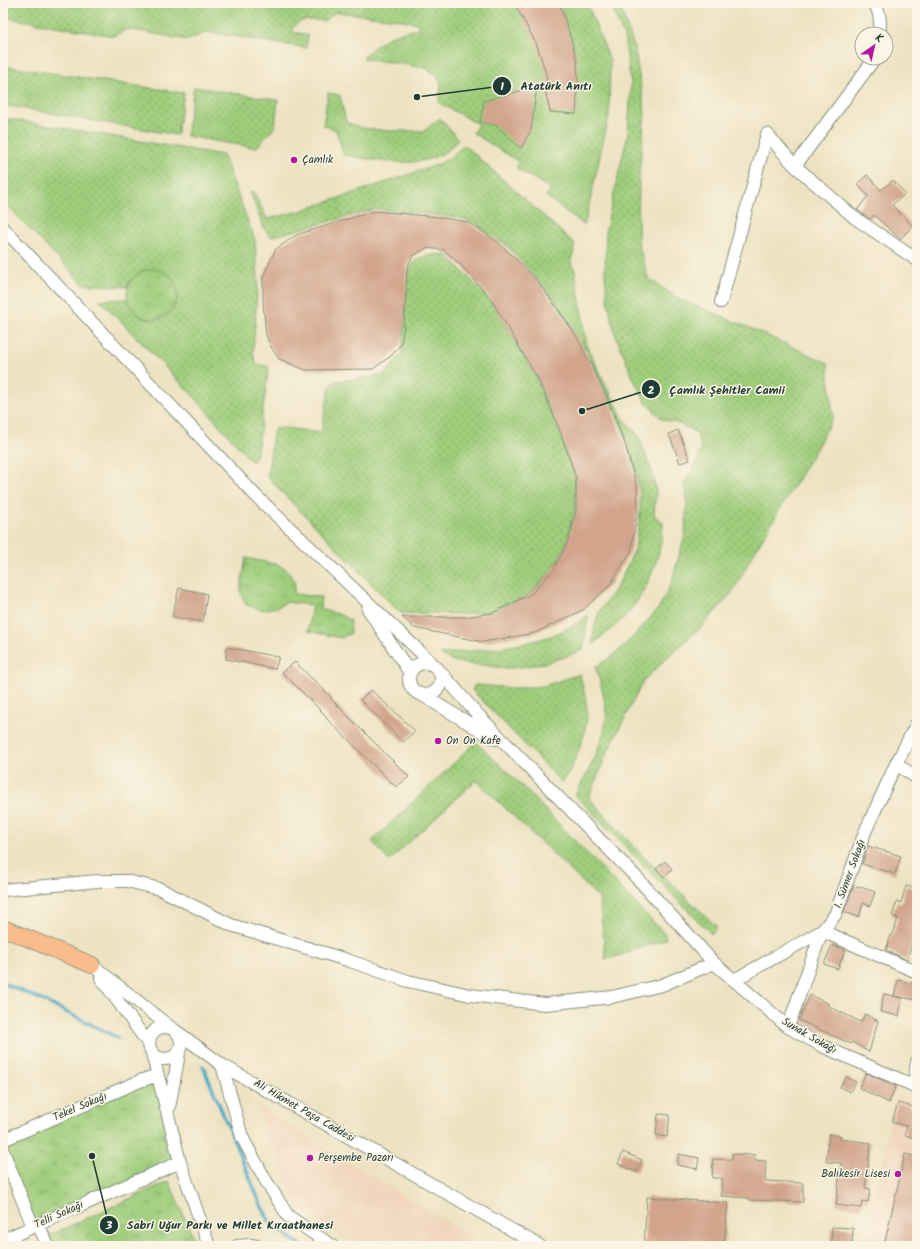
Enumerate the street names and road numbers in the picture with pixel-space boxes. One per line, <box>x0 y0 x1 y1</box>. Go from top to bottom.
street label: 1. Sümer Sokağı <box>829 837 871 911</box>
street label: Sunak Sokağı <box>778 1013 840 1059</box>
street label: Ali Hikmet Paşa Caddesi <box>250 1075 358 1148</box>
street label: Tekel Sokağı <box>50 1087 110 1126</box>
street label: Telli Sokağı <box>31 1196 87 1234</box>

